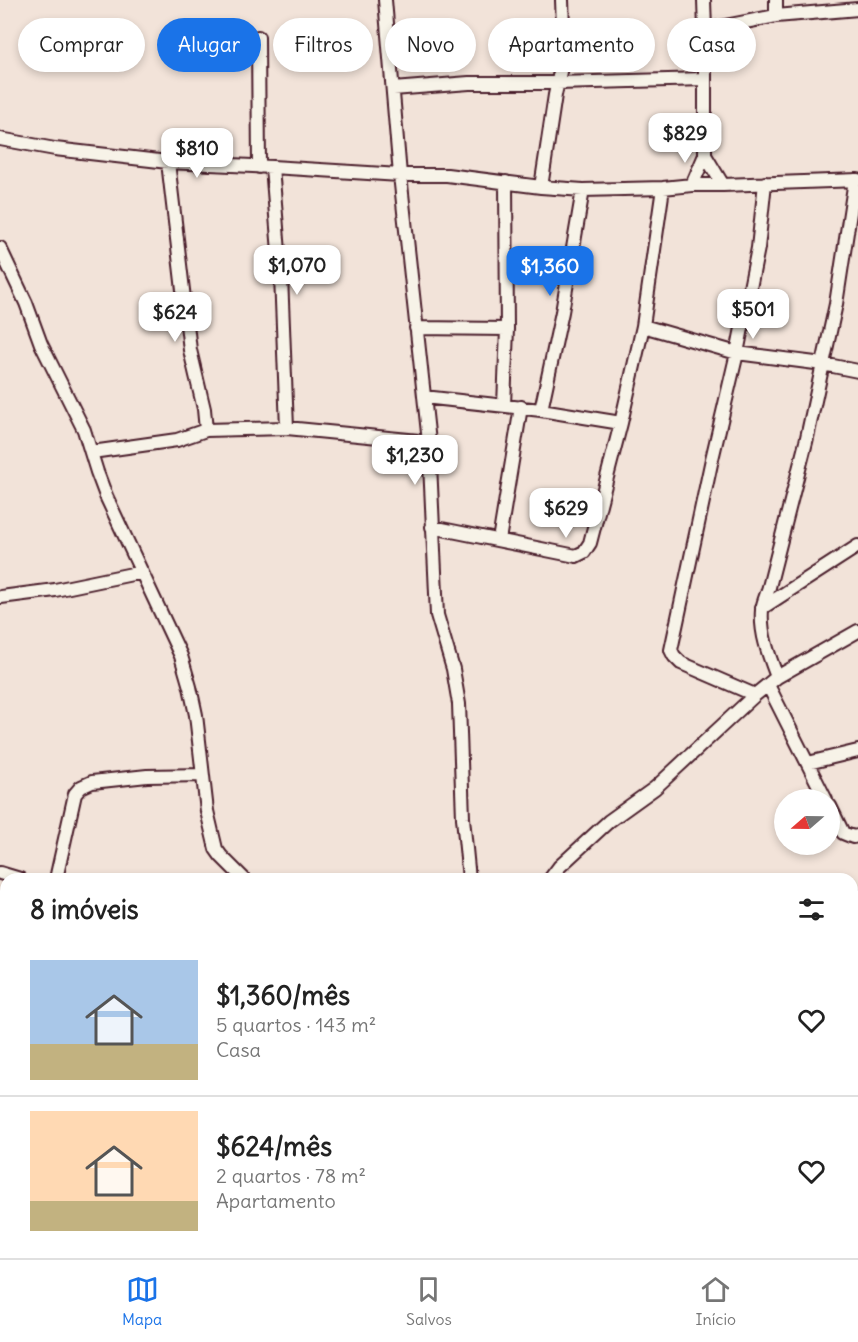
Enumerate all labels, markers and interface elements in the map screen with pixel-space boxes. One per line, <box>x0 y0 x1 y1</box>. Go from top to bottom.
chip: Comprar <box>18 18 145 72</box>
chip: Alugar <box>157 18 261 72</box>
chip: Filtros <box>273 18 373 72</box>
chip: Novo <box>385 18 476 72</box>
chip: Apartamento <box>488 18 655 72</box>
chip: Casa <box>667 18 756 72</box>
pin: $829 <box>649 113 721 164</box>
text: $829 <box>662 120 708 145</box>
pin: $810 <box>161 128 233 179</box>
text: $810 <box>175 135 219 160</box>
pin: $1,070 <box>248 245 346 296</box>
pin: $1,360 <box>501 246 599 297</box>
text: $1,070 <box>268 252 326 277</box>
text: $1,360 <box>521 253 579 278</box>
pin: $501 <box>717 289 789 340</box>
pin: $624 <box>139 292 211 343</box>
text: $501 <box>731 296 775 321</box>
text: $624 <box>153 299 197 324</box>
pin: $1,230 <box>366 435 464 486</box>
text: $1,230 <box>386 442 444 467</box>
pin: $629 <box>530 488 602 539</box>
text: $629 <box>543 495 589 520</box>
north arrow <box>774 789 840 855</box>
map controls <box>774 789 840 855</box>
text: 8 imóveis <box>30 893 139 926</box>
icon: filters <box>795 893 828 926</box>
text: $1,360/mês <box>216 979 350 1012</box>
icon: home <box>78 984 150 1056</box>
icon: heart <box>795 1004 828 1037</box>
text: 5 quartos · 143 m² <box>216 1012 376 1037</box>
text: Casa <box>216 1037 261 1062</box>
text: $624/mês <box>216 1130 332 1163</box>
icon: home <box>78 1135 150 1207</box>
icon: heart <box>795 1155 828 1188</box>
text: 2 quartos · 78 m² <box>216 1163 366 1188</box>
text: Apartamento <box>216 1188 336 1213</box>
tab: Mapa <box>122 1273 162 1329</box>
tab: Salvos <box>406 1273 452 1329</box>
tab: Início <box>696 1273 736 1329</box>

